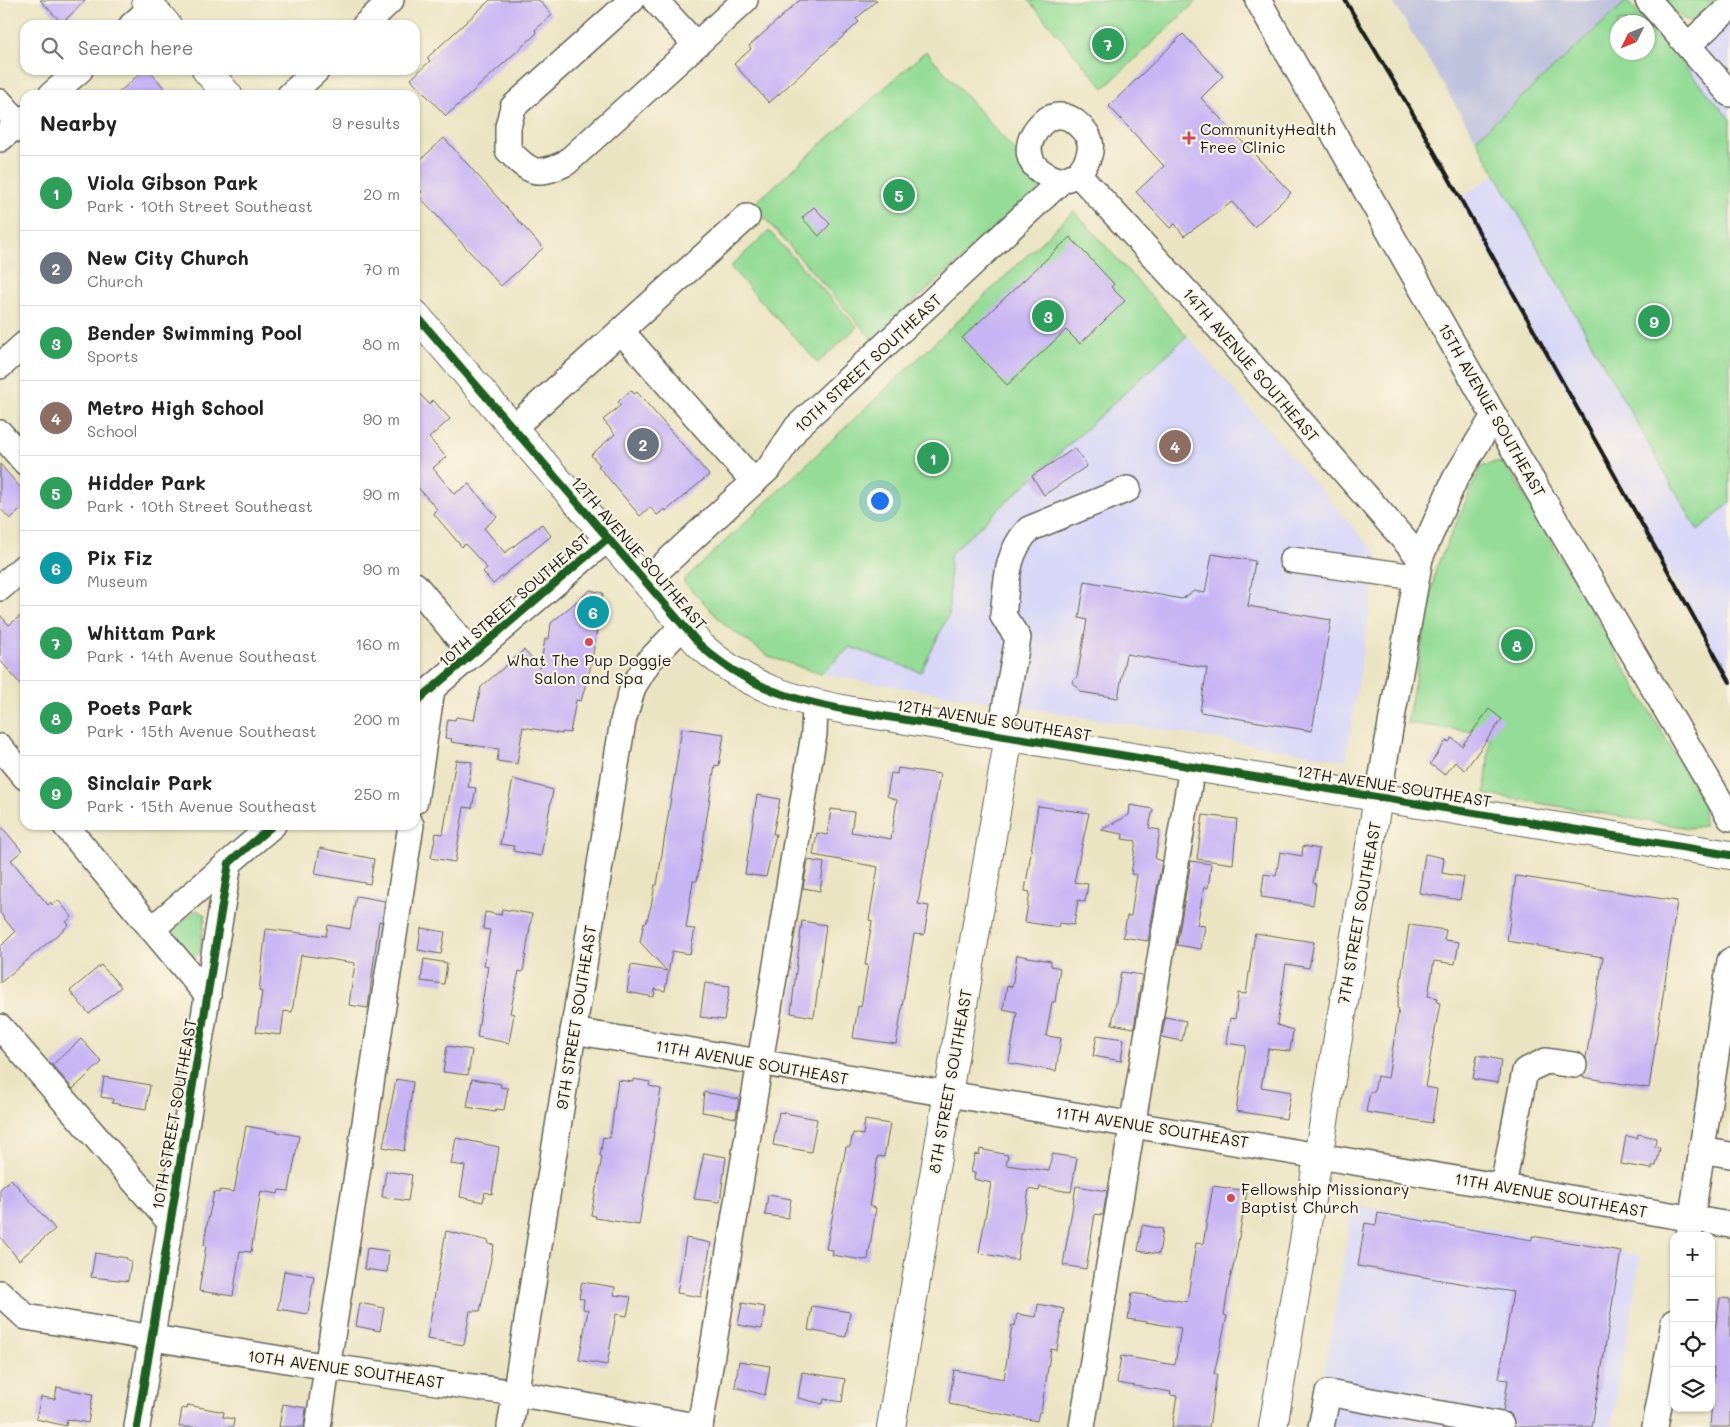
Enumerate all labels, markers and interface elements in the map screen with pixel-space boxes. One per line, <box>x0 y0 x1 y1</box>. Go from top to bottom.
north arrow <box>1610 15 1655 60</box>
search box <box>20 20 420 75</box>
pin: 7 <box>1092 25 1124 63</box>
icon: search <box>38 34 66 62</box>
text: Search here <box>78 35 194 60</box>
text: Nearby <box>40 109 117 136</box>
text: 9 results <box>332 112 400 133</box>
place label: CommunityHealth Free Clinic <box>1200 118 1336 157</box>
marker: CommunityHealth Free Clinic <box>1182 131 1196 145</box>
text: Viola Gibson Park <box>87 170 258 195</box>
pin: 5 <box>883 176 915 214</box>
text: 1 <box>52 183 60 204</box>
text: 20 m <box>363 183 400 204</box>
text: Park · 10th Street Southeast <box>87 195 313 216</box>
text: New City Church <box>87 245 249 270</box>
text: 2 <box>52 258 60 279</box>
text: 70 m <box>363 258 400 279</box>
text: Church <box>87 270 143 291</box>
street label: 14TH AVENUE SOUTHEAST <box>1179 283 1324 446</box>
street label: 10TH STREET SOUTHEAST <box>790 289 946 436</box>
pin: 3 <box>1032 297 1064 335</box>
pin: 9 <box>1638 302 1670 340</box>
street label: 15TH AVENUE SOUTHEAST <box>1434 319 1551 501</box>
text: Bender Swimming Pool <box>87 320 302 345</box>
text: 3 <box>51 333 61 354</box>
text: 80 m <box>363 333 400 354</box>
text: Sports <box>87 345 138 366</box>
text: Metro High School <box>87 395 264 420</box>
text: 4 <box>51 408 61 429</box>
text: 90 m <box>363 408 400 429</box>
text: School <box>87 420 137 441</box>
pin: 2 <box>627 425 659 463</box>
pin: 4 <box>1159 427 1191 465</box>
pin: 1 <box>917 439 949 477</box>
text: Hidder Park <box>87 470 206 495</box>
street label: 12TH AVENUE SOUTHEAST <box>567 471 712 634</box>
text: 5 <box>51 483 61 504</box>
text: 90 m <box>363 483 400 504</box>
your location <box>867 488 893 514</box>
text: Park · 10th Street Southeast <box>87 495 313 516</box>
street label: 10TH STREET SOUTHEAST <box>434 528 594 671</box>
text: Pix Fiz <box>87 545 153 570</box>
text: 6 <box>51 558 61 579</box>
text: 90 m <box>363 558 400 579</box>
text: Museum <box>87 570 148 591</box>
pin: 6 <box>577 593 609 631</box>
text: Whittam Park <box>87 620 216 645</box>
pin: 8 <box>1501 626 1533 664</box>
text: 7 <box>52 633 60 654</box>
text: 160 m <box>355 633 400 654</box>
marker: What The Pup Doggie Salon and Spa <box>583 636 595 648</box>
text: Park · 14th Avenue Southeast <box>87 645 317 666</box>
place label: What The Pup Doggie Salon and Spa <box>506 649 672 688</box>
street label: 12TH AVENUE SOUTHEAST <box>895 694 1093 745</box>
text: Poets Park <box>87 695 192 720</box>
text: 8 <box>51 708 61 729</box>
text: 200 m <box>353 708 400 729</box>
text: Park · 15th Avenue Southeast <box>87 720 317 741</box>
street label: 12TH AVENUE SOUTHEAST <box>1295 760 1493 811</box>
text: Sinclair Park <box>87 770 212 795</box>
text: 9 <box>51 783 61 804</box>
text: 250 m <box>354 783 400 804</box>
text: Park · 15th Avenue Southeast <box>87 795 317 816</box>
street label: 7TH STREET SOUTHEAST <box>1332 820 1385 1006</box>
street label: 9TH STREET SOUTHEAST <box>551 923 600 1111</box>
street label: 8TH STREET SOUTHEAST <box>923 987 976 1175</box>
street label: 10TH STREET SOUTHEAST <box>146 1017 201 1211</box>
street label: 11TH AVENUE SOUTHEAST <box>654 1034 850 1089</box>
street label: 11TH AVENUE SOUTHEAST <box>1054 1101 1250 1152</box>
street label: 11TH AVENUE SOUTHEAST <box>1453 1167 1649 1222</box>
place label: Fellowship Missionary Baptist Church <box>1241 1178 1409 1217</box>
marker: Fellowship Missionary Baptist Church <box>1225 1192 1237 1204</box>
map controls <box>1670 1232 1715 1412</box>
button: + <box>1670 1232 1715 1277</box>
button: − <box>1670 1277 1715 1322</box>
button: locate <box>1670 1322 1715 1367</box>
street label: 10TH AVENUE SOUTHEAST <box>246 1344 446 1393</box>
button: layers <box>1670 1367 1715 1412</box>

